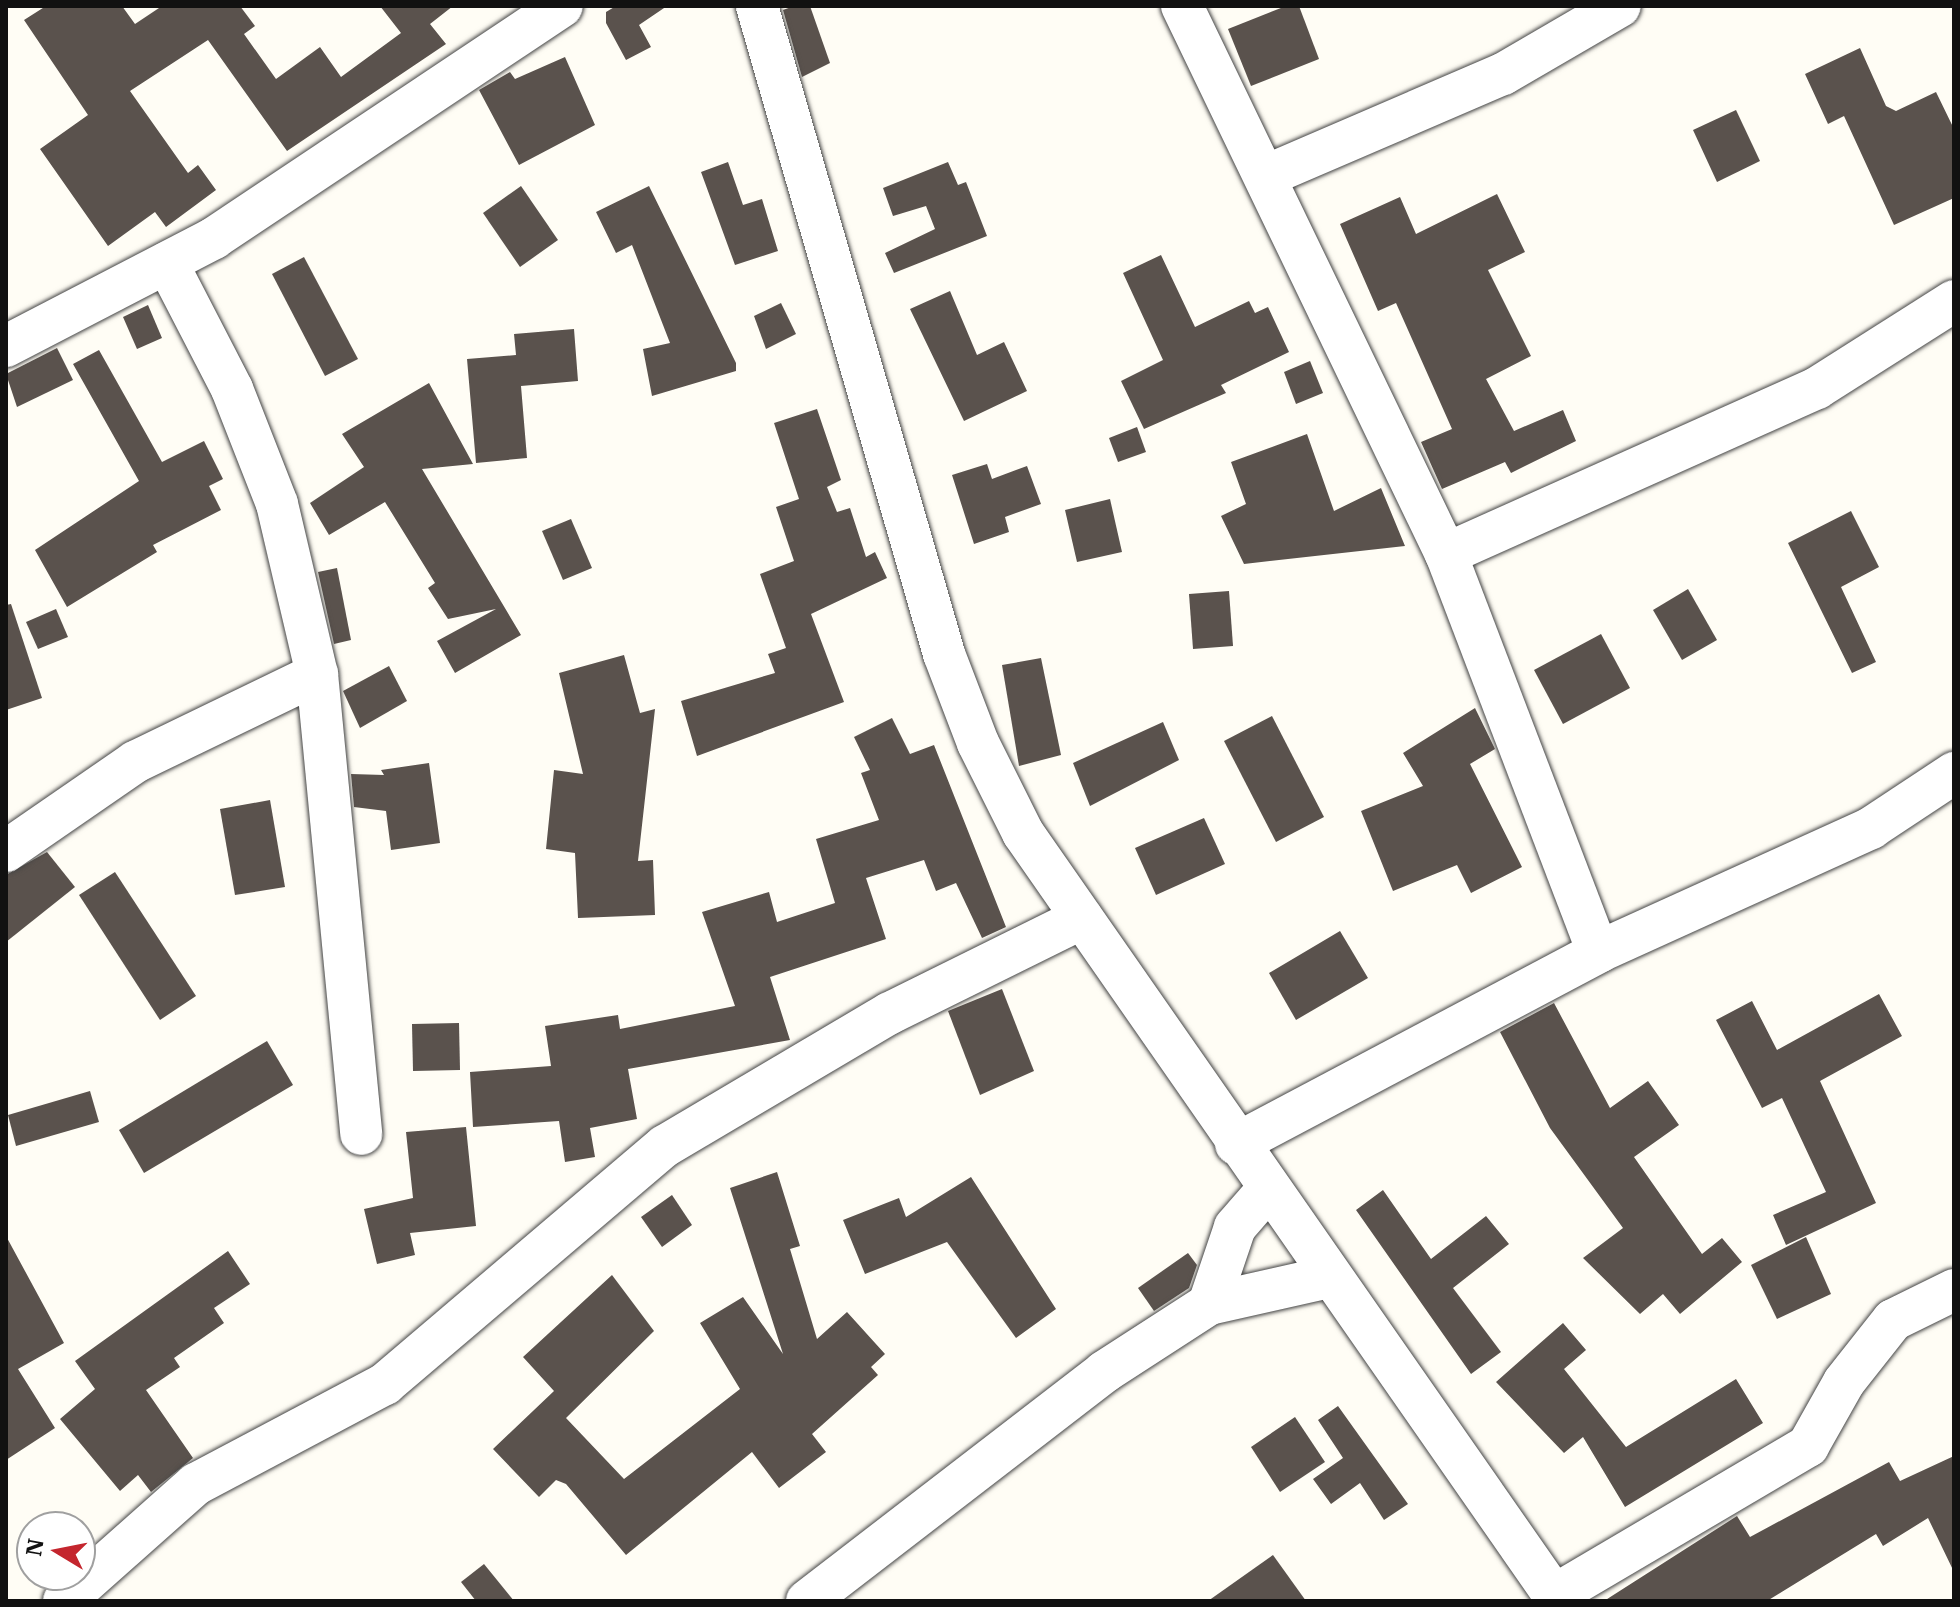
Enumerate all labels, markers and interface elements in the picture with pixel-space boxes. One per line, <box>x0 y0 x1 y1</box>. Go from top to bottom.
north arrow <box>16 1511 96 1591</box>
text: N <box>18 1536 50 1558</box>

